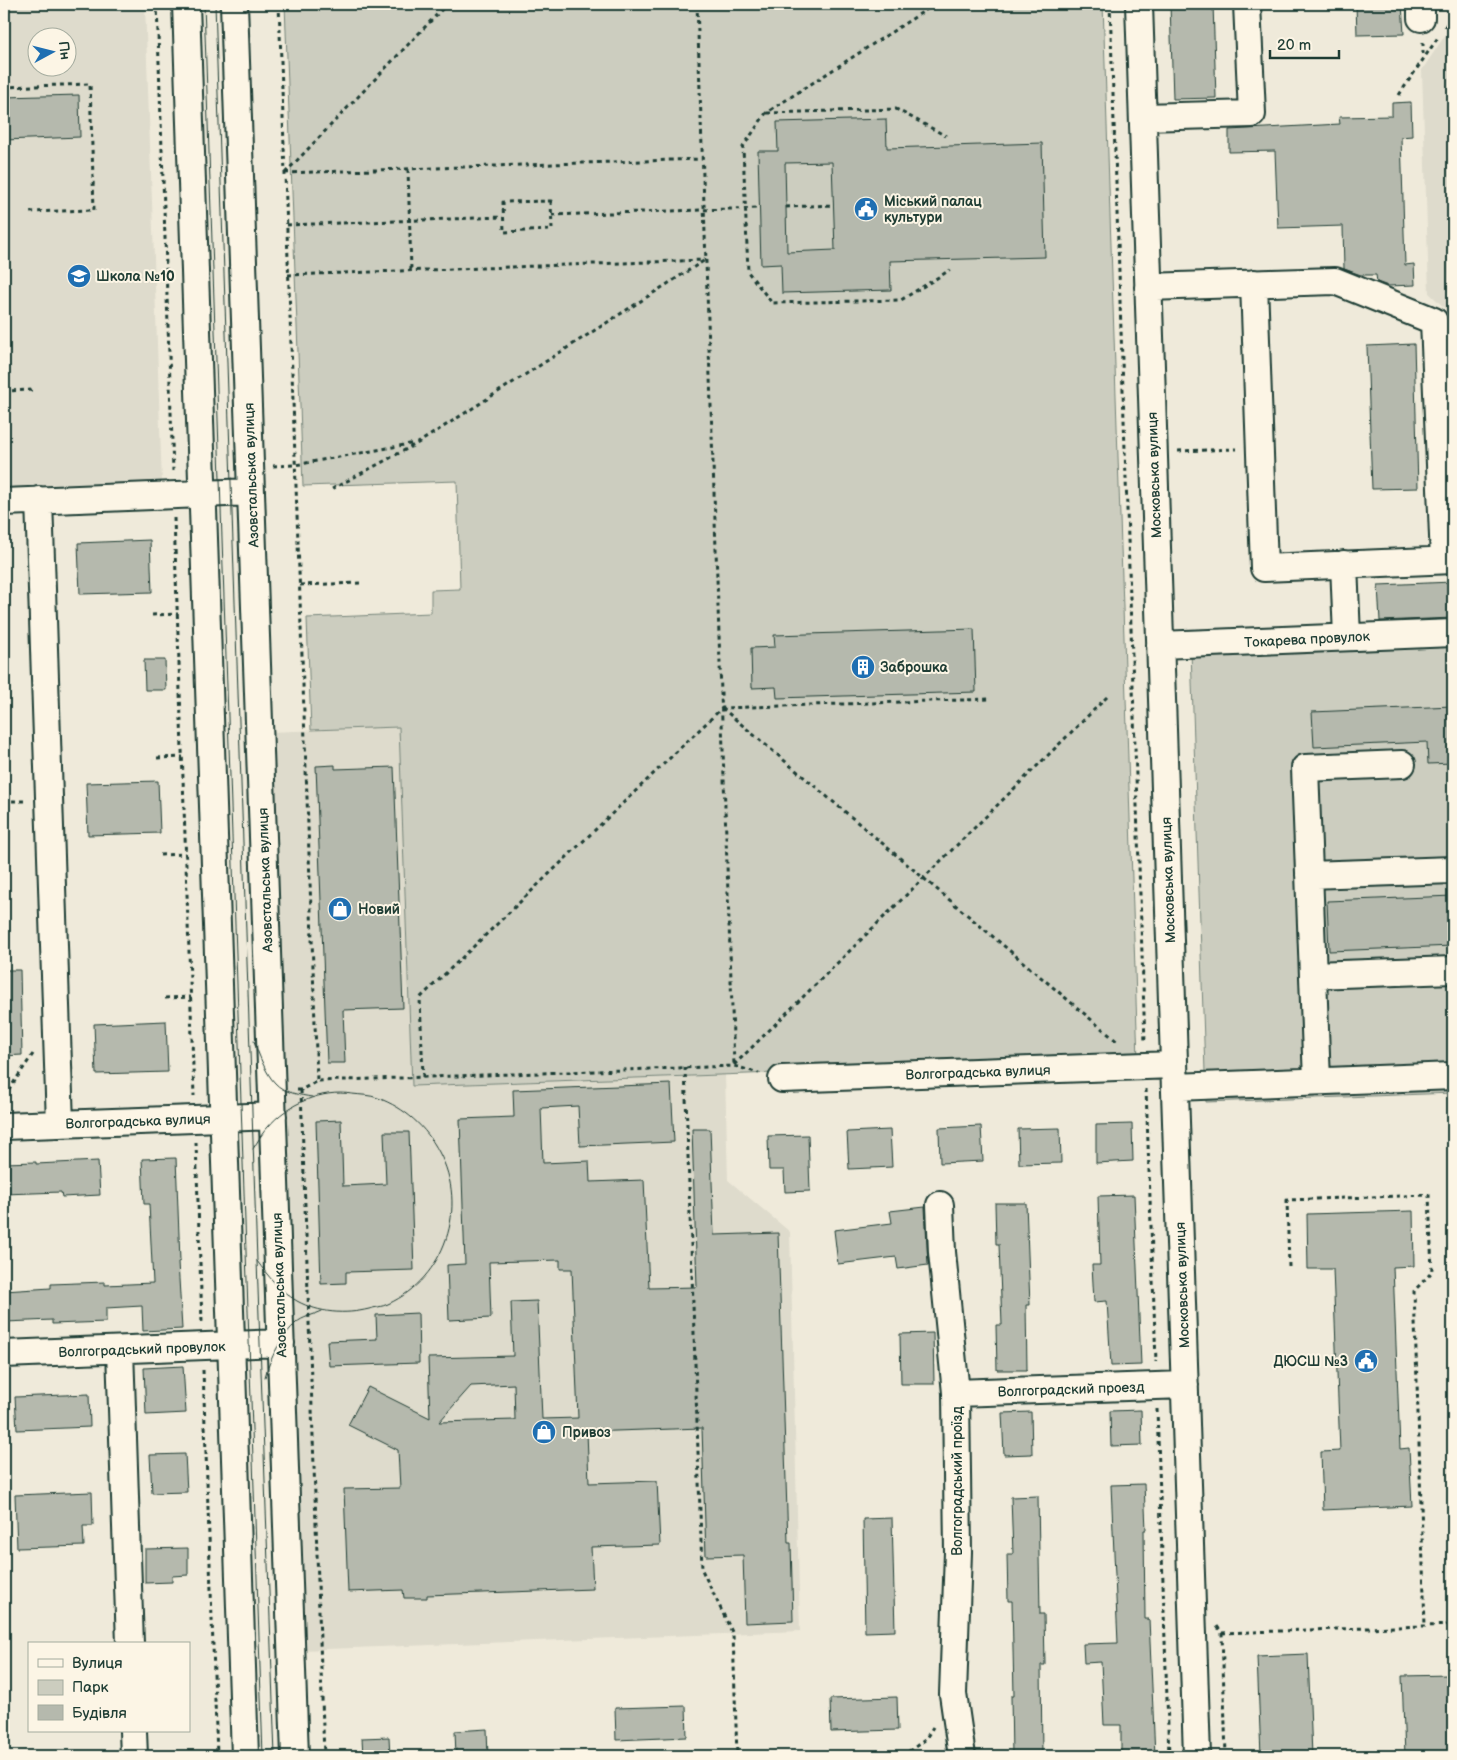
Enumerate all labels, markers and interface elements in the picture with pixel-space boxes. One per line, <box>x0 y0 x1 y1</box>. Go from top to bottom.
north arrow <box>28 28 78 78</box>
scale bar <box>1270 28 1338 60</box>
text: 20 m <box>1277 36 1311 55</box>
text: Пн <box>55 40 74 61</box>
place label: Міський палац культури <box>884 193 982 226</box>
public building icon: Міський палац культури <box>853 196 879 222</box>
school or university icon: Школа №10 <box>66 263 92 289</box>
place label: Школа №10 <box>96 268 175 285</box>
street label: Азовстальська вулиця <box>240 402 263 549</box>
street label: Московська вулиця <box>1144 411 1165 538</box>
street label: Токарева провулок <box>1244 628 1371 651</box>
building icon: Заброшка <box>850 654 876 680</box>
place label: Заброшка <box>880 659 948 676</box>
street label: Азовстальська вулиця <box>254 807 277 954</box>
street label: Московська вулиця <box>1158 816 1179 943</box>
shop icon: Новий <box>327 896 353 922</box>
place label: Новий <box>358 901 400 918</box>
street label: Волгоградська вулиця <box>905 1061 1051 1084</box>
street label: Волгоградська вулиця <box>65 1110 211 1133</box>
street label: Азовстальська вулиця <box>268 1212 291 1359</box>
street label: Московська вулиця <box>1172 1221 1193 1348</box>
street label: Волгоградський провулок <box>58 1338 226 1361</box>
public building icon: ДЮСШ №3 <box>1353 1348 1379 1374</box>
place label: ДЮСШ №3 <box>1273 1353 1348 1370</box>
street label: Волгоградский проезд <box>997 1378 1145 1401</box>
street label: Волгоградський проїзд <box>949 1406 966 1556</box>
shop icon: Привоз <box>531 1419 557 1445</box>
place label: Привоз <box>562 1424 611 1441</box>
legend <box>28 1642 190 1732</box>
text: Вулиця <box>72 1654 123 1673</box>
text: Парк <box>72 1678 109 1697</box>
text: Будівля <box>72 1704 127 1723</box>

